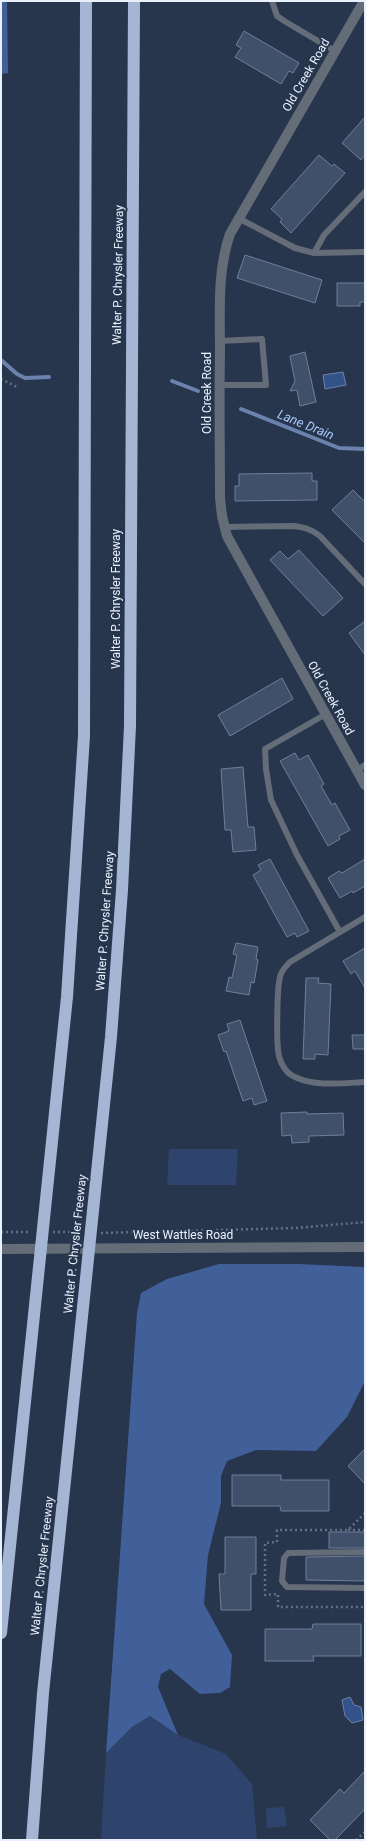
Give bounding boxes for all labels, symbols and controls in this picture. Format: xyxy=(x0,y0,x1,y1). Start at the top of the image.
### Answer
street label: Old Creek Road xyxy=(279,36,333,114)
street label: Walter P. Chrysler Freeway xyxy=(110,205,126,345)
street label: Old Creek Road xyxy=(200,352,214,434)
water label: Lane Drain xyxy=(275,406,336,443)
street label: Walter P. Chrysler Freeway xyxy=(109,529,123,669)
street label: Old Creek Road xyxy=(305,659,357,737)
street label: Walter P. Chrysler Freeway xyxy=(93,850,117,991)
street label: Walter P. Chrysler Freeway xyxy=(61,1173,89,1314)
street label: West Wattles Road xyxy=(133,1228,233,1242)
street label: Walter P. Chrysler Freeway xyxy=(28,1495,56,1636)

